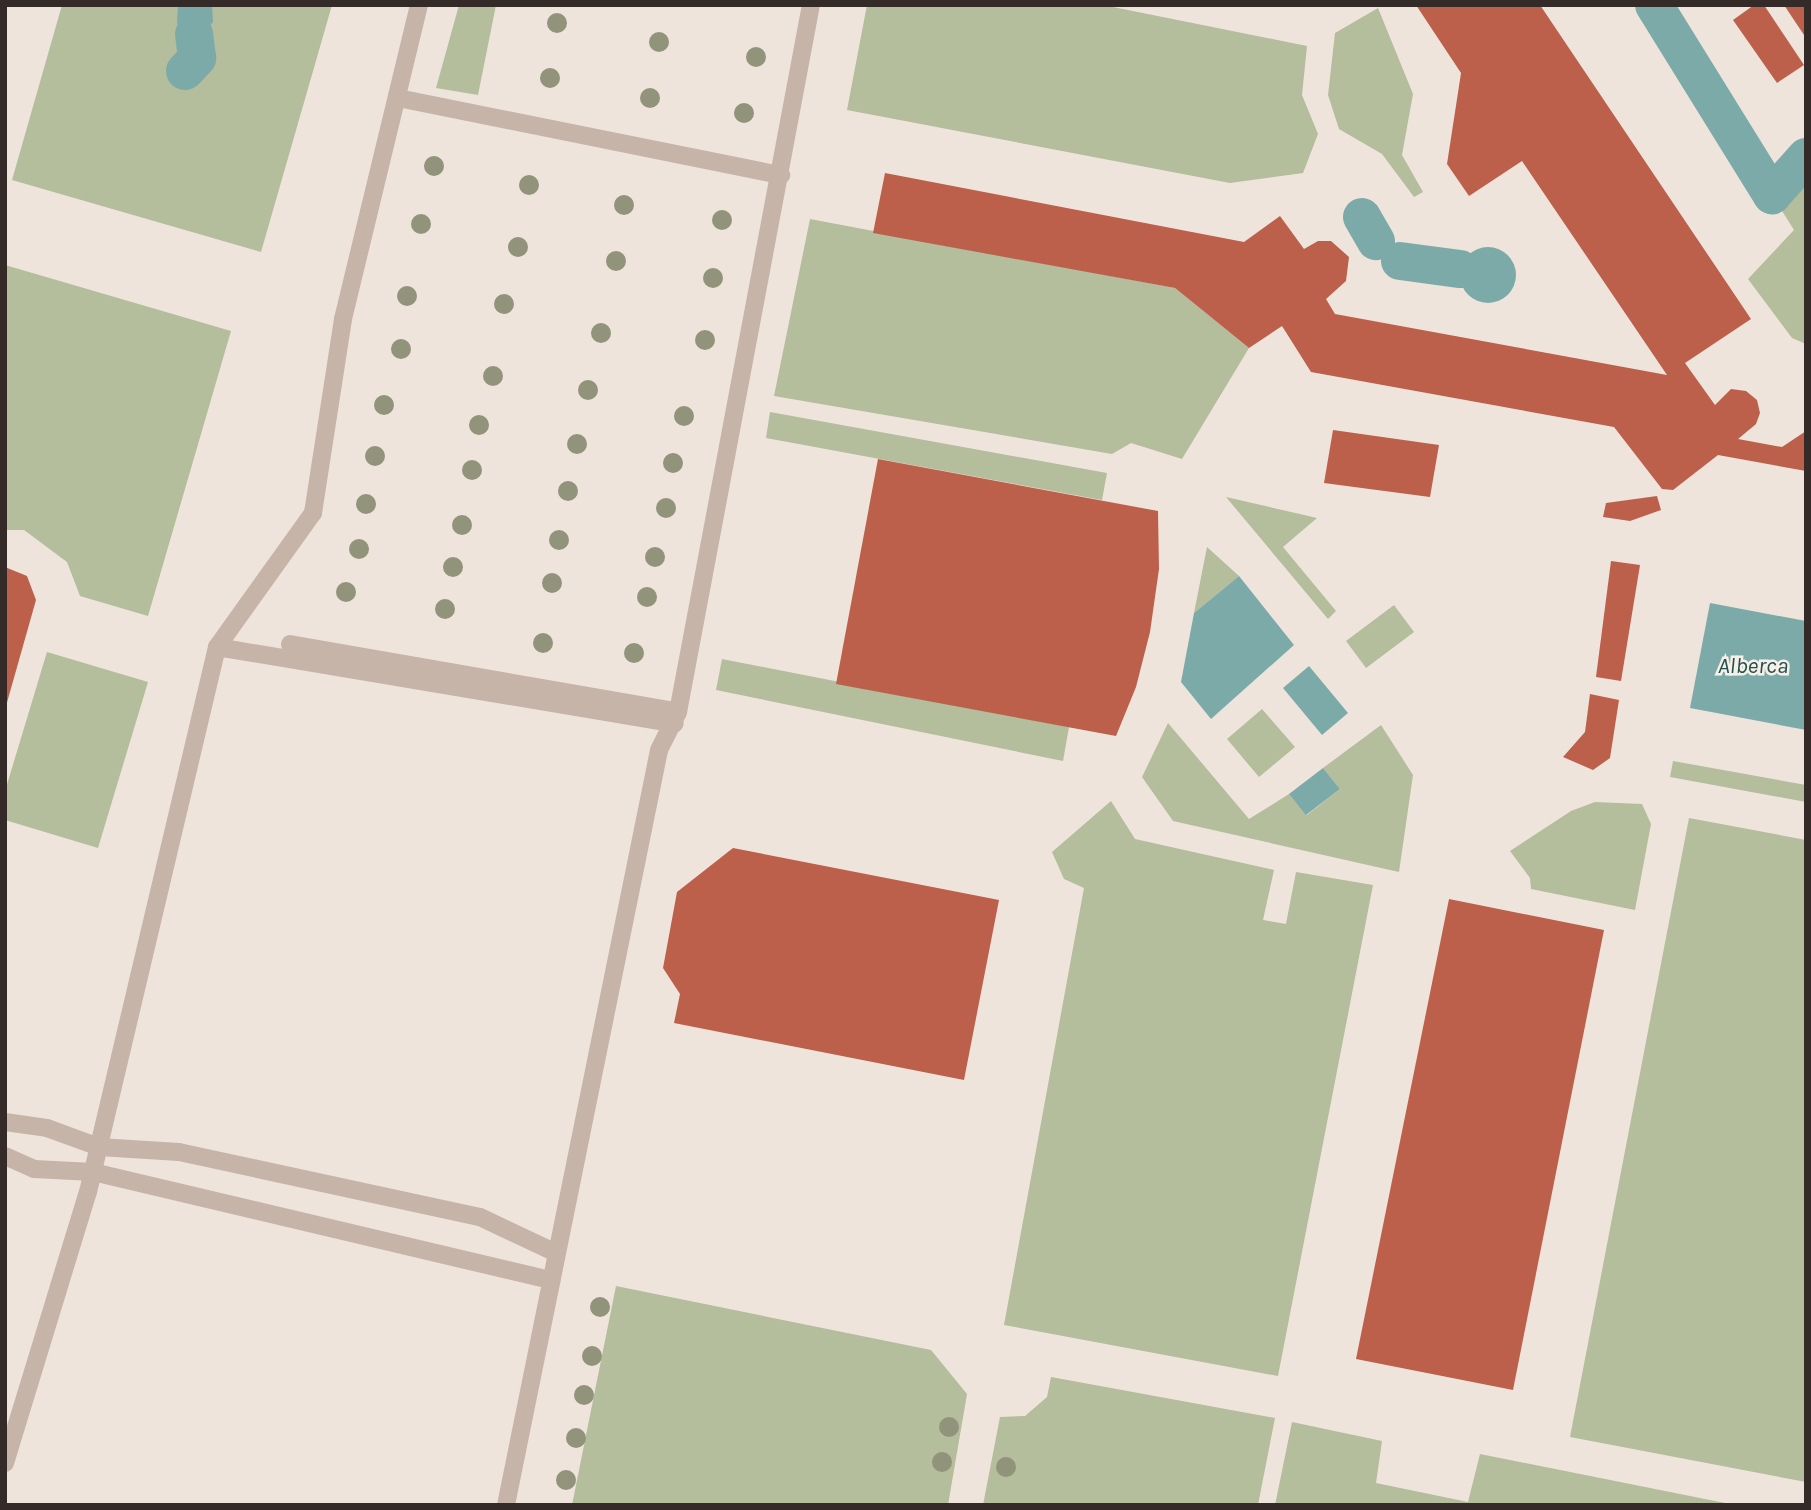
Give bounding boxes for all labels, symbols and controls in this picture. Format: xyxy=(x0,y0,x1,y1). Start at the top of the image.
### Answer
water label: Alberca xyxy=(1718,652,1788,680)

